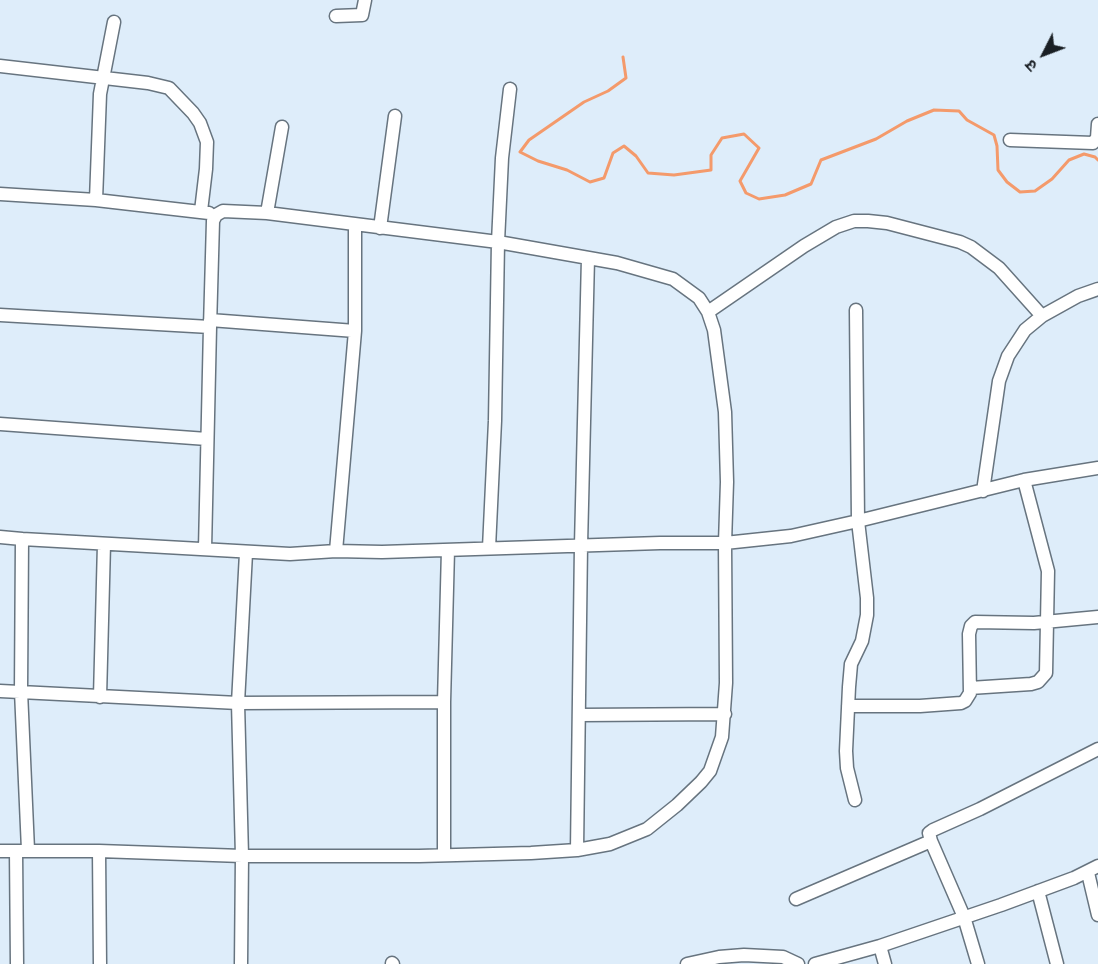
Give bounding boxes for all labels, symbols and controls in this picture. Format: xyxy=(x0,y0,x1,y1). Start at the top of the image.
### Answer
north arrow xyxy=(1014,24,1074,84)
text: उ xyxy=(1020,56,1041,76)

